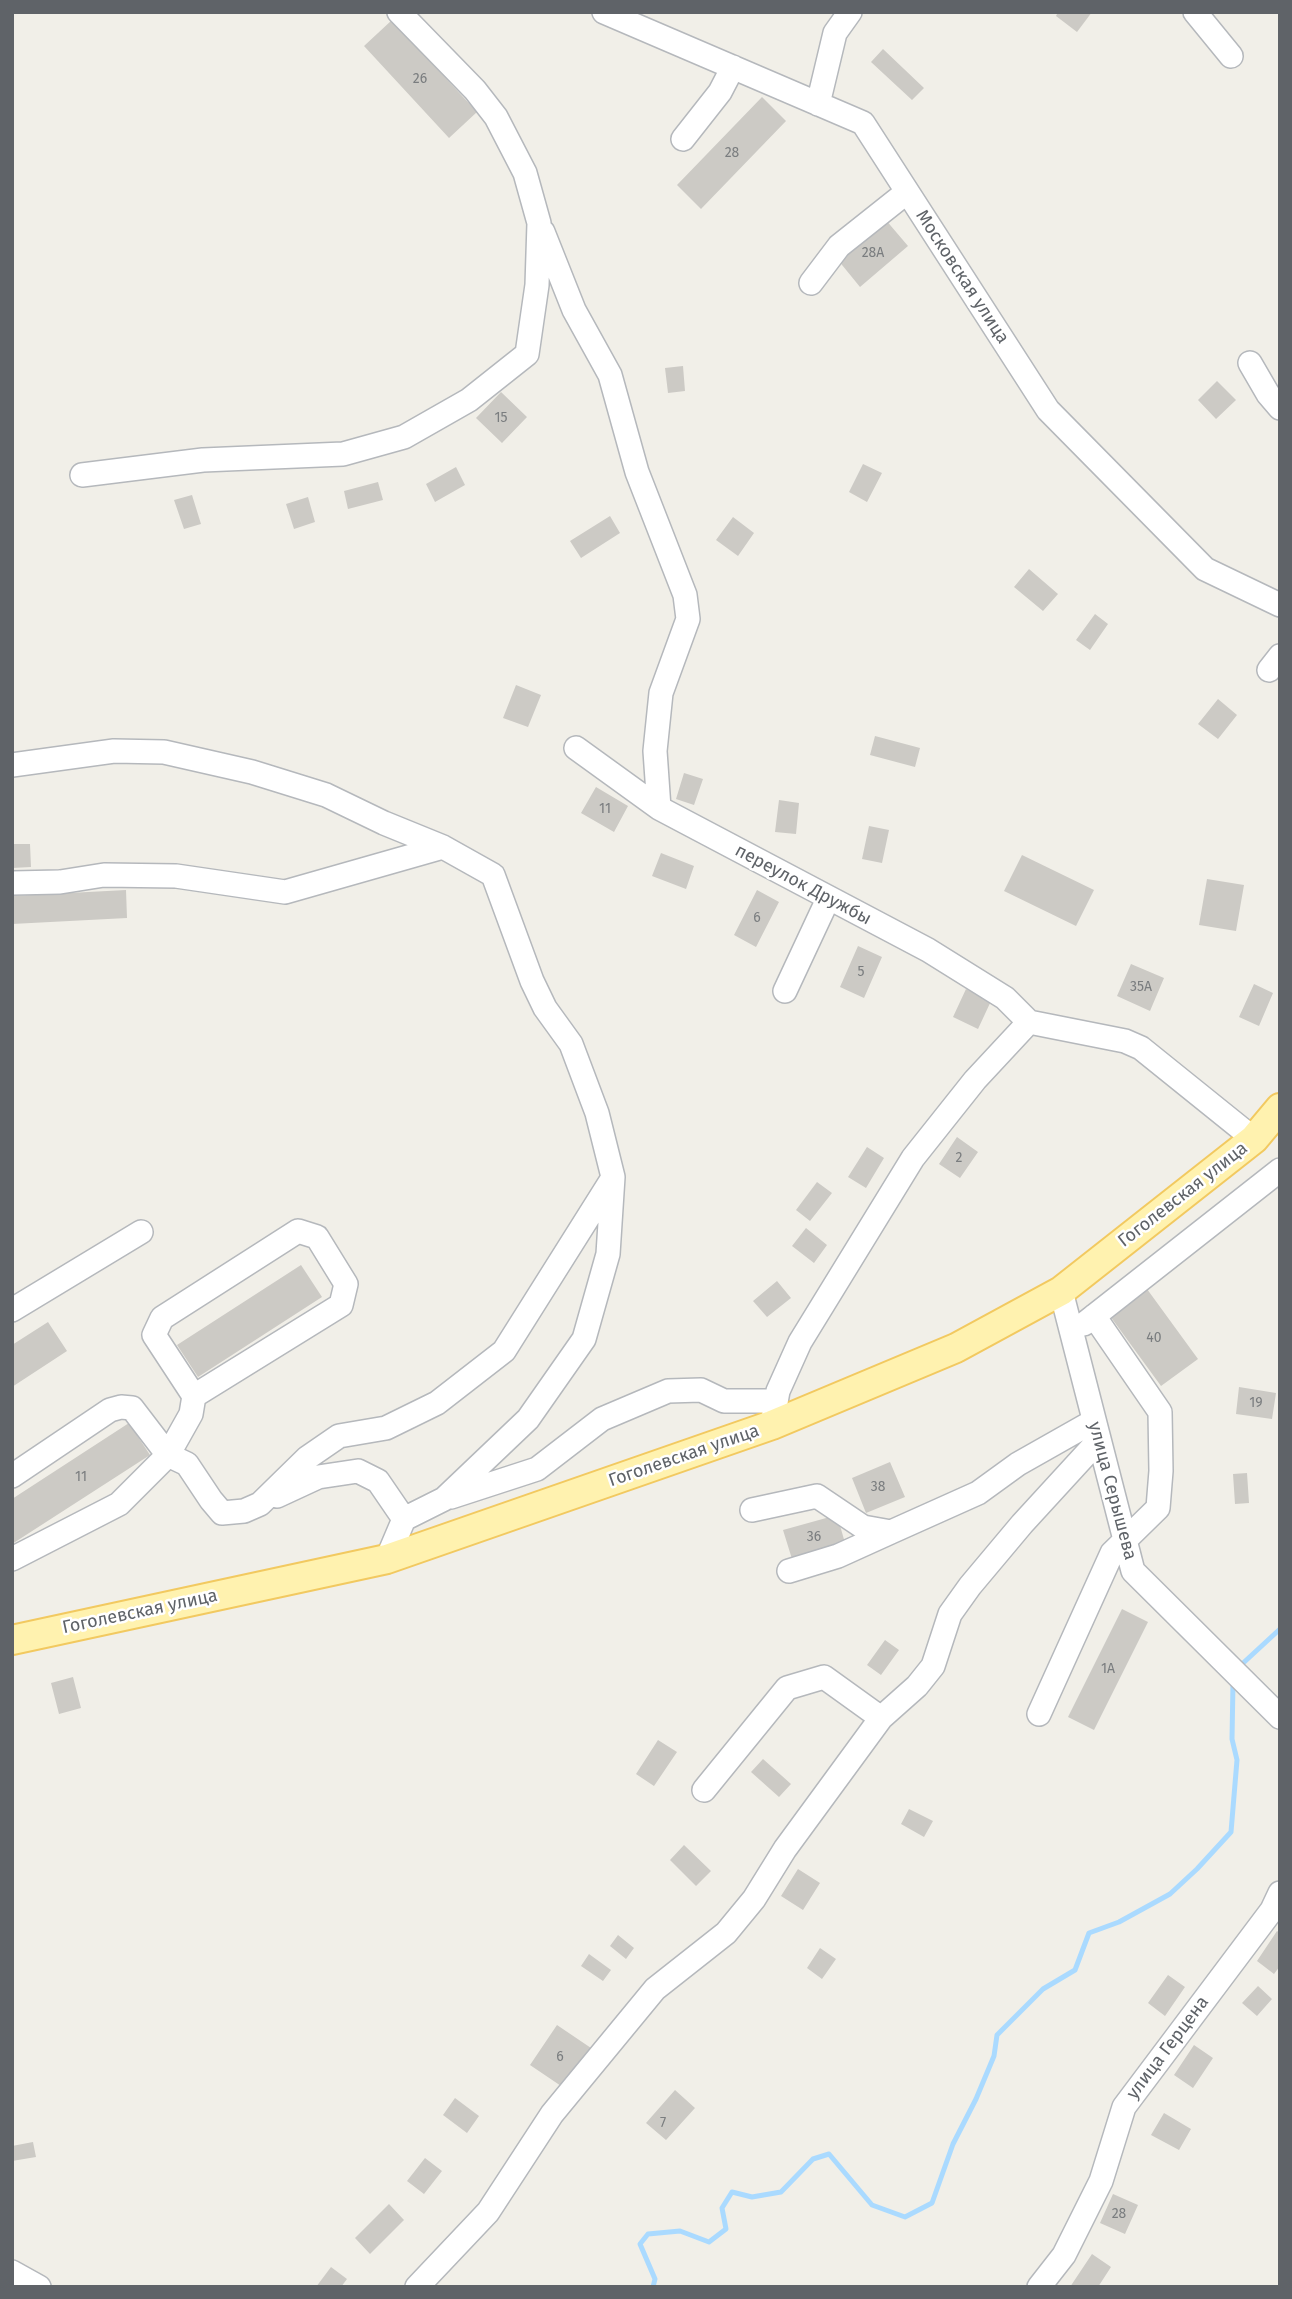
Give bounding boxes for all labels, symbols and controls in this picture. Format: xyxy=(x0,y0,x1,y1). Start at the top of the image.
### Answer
house number: 26 xyxy=(413,71,427,87)
house number: 28 xyxy=(725,145,739,161)
street label: Московская улица xyxy=(911,206,1013,348)
house number: 28А xyxy=(862,245,884,261)
house number: 15 xyxy=(494,410,508,426)
house number: 11 xyxy=(599,801,611,817)
street label: переулок Дружбы xyxy=(731,840,875,930)
house number: 6 xyxy=(753,910,761,926)
house number: 5 xyxy=(857,964,865,980)
house number: 35А xyxy=(1130,979,1152,995)
street label: Гоголевская улица xyxy=(1114,1138,1252,1252)
house number: 2 xyxy=(956,1150,962,1166)
house number: 40 xyxy=(1146,1330,1162,1346)
house number: 19 xyxy=(1249,1395,1263,1411)
street label: Гоголевская улица xyxy=(606,1420,762,1492)
street label: улица Серышева xyxy=(1083,1420,1141,1562)
house number: 11 xyxy=(75,1469,87,1485)
house number: 38 xyxy=(871,1479,885,1495)
house number: 36 xyxy=(807,1529,821,1545)
street label: Гоголевская улица xyxy=(60,1585,220,1639)
house number: 1А xyxy=(1101,1661,1115,1677)
street label: улица Герцена xyxy=(1122,1992,1214,2104)
house number: 6 xyxy=(556,2049,564,2065)
house number: 7 xyxy=(660,2115,666,2131)
house number: 28 xyxy=(1112,2206,1126,2222)

